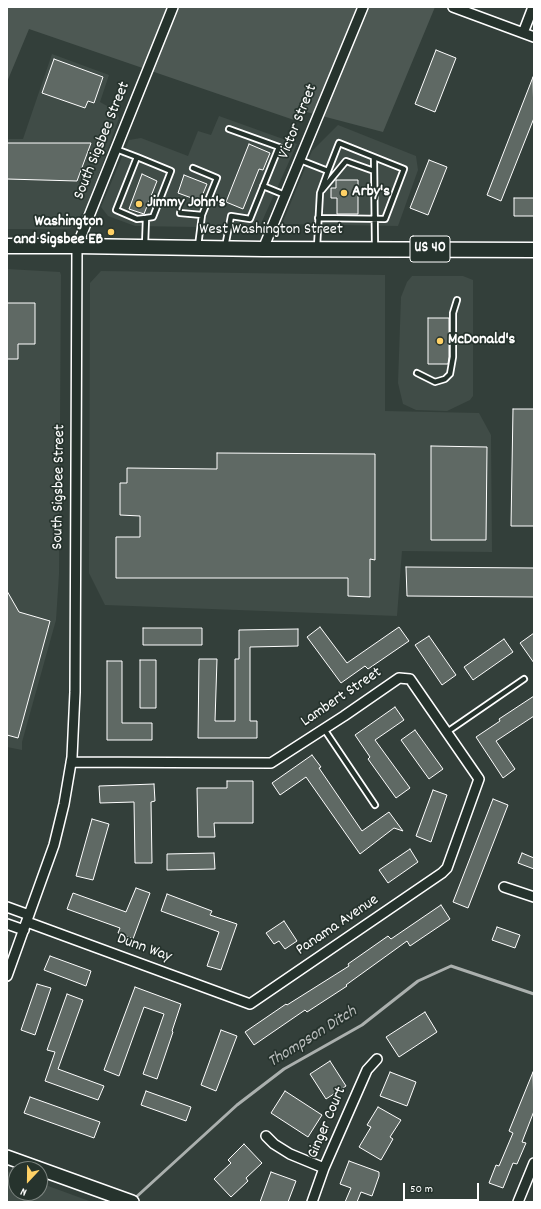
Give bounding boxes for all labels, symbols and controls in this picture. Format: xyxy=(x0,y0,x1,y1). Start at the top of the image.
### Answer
street label: South Sigsbee Street xyxy=(71,79,135,203)
street label: Victor Street xyxy=(275,82,323,162)
place label: Arby's xyxy=(352,183,390,203)
marker: Arby's xyxy=(339,188,349,198)
place label: Jimmy John's xyxy=(147,194,225,214)
marker: Jimmy John's xyxy=(134,199,144,209)
place label: Washington and Sigsbee EB xyxy=(14,213,103,251)
street label: West Washington Street xyxy=(199,221,343,241)
marker: Washington and Sigsbee EB xyxy=(106,227,116,237)
road number: US 40 xyxy=(410,236,450,262)
place label: McDonald's xyxy=(448,331,515,351)
marker: McDonald's xyxy=(435,336,445,346)
street label: South Sigsbee Street xyxy=(49,424,71,550)
street label: Lambert Street xyxy=(298,664,386,732)
street label: Panama Avenue xyxy=(293,891,383,961)
street label: Dunn Way xyxy=(114,930,174,968)
water label: Thompson Ditch xyxy=(265,1003,361,1073)
street label: Ginger Court xyxy=(304,1084,352,1162)
north arrow xyxy=(8,1161,48,1201)
scale bar xyxy=(405,1175,481,1201)
text: 50 m xyxy=(410,1181,433,1198)
text: N xyxy=(18,1183,29,1200)

